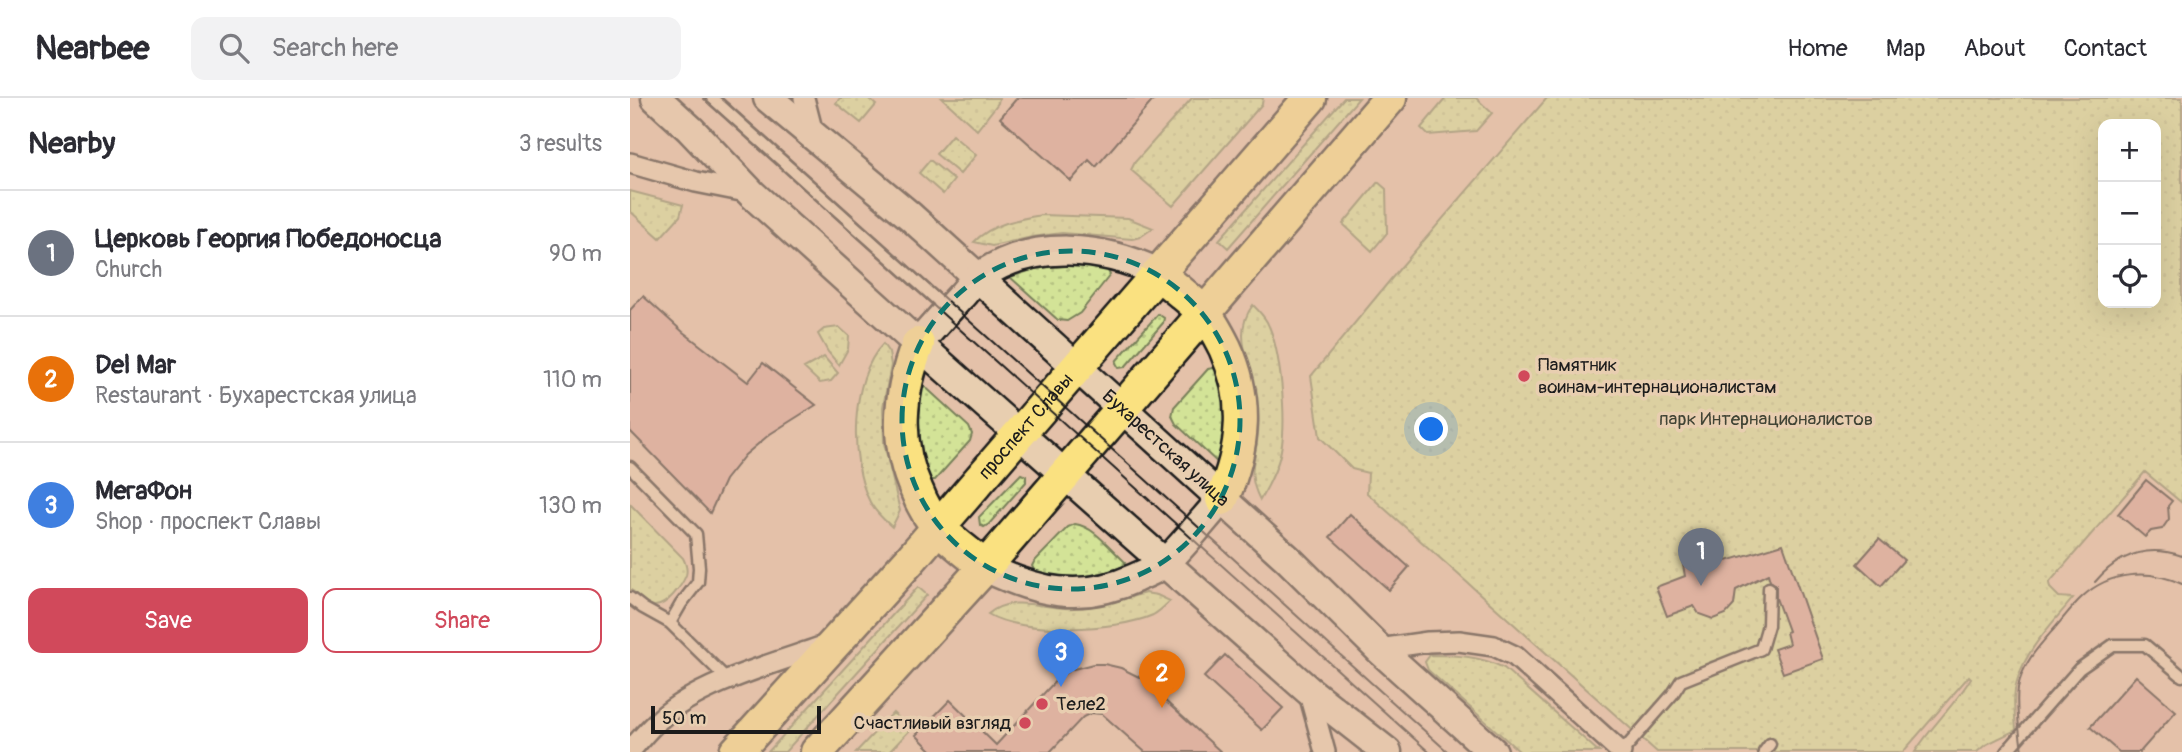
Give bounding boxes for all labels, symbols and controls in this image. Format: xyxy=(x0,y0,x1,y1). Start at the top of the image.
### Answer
search box xyxy=(191,17,681,80)
text: Nearbee xyxy=(35,28,149,69)
icon: search xyxy=(215,29,253,67)
text: Search here xyxy=(271,32,398,64)
text: Home xyxy=(1787,34,1848,63)
text: Map xyxy=(1886,34,1926,63)
text: About xyxy=(1964,34,2026,63)
text: Contact xyxy=(2064,34,2147,63)
map controls xyxy=(2098,119,2161,308)
button: + xyxy=(2098,119,2161,182)
text: Nearby xyxy=(28,125,115,162)
text: 3 results xyxy=(519,129,602,158)
button: − xyxy=(2098,182,2161,245)
text: Церковь Георгия Победоносца xyxy=(95,223,442,255)
text: 1 xyxy=(47,239,56,268)
text: 90 m xyxy=(549,239,602,268)
button: locate xyxy=(2098,245,2161,308)
text: Church xyxy=(95,255,162,284)
text: Del Mar xyxy=(95,349,176,381)
place label: Памятник воинам-интернационалистам xyxy=(1538,353,1777,399)
text: 2 xyxy=(45,365,57,394)
text: 110 m xyxy=(543,365,602,394)
street label: проспект Славы xyxy=(973,368,1078,484)
marker: Памятник воинам-интернационалистам xyxy=(1516,368,1532,384)
text: Restaurant · Бухарестская улица xyxy=(95,381,417,410)
street label: Бухарестская улица xyxy=(1097,384,1235,512)
park label: парк Интернационалистов xyxy=(1659,407,1873,431)
your location xyxy=(1414,412,1448,446)
text: МегаФон xyxy=(95,475,192,507)
text: 3 xyxy=(45,491,57,520)
text: 130 m xyxy=(539,491,602,520)
text: Shop · проспект Славы xyxy=(95,507,321,536)
pin: 1 xyxy=(1678,528,1724,586)
button: Save xyxy=(28,588,308,653)
button: Share xyxy=(322,588,602,653)
pin: 3 xyxy=(1038,629,1084,687)
pin: 2 xyxy=(1139,650,1185,708)
place label: Теле2 xyxy=(1056,692,1106,716)
marker: Теле2 xyxy=(1034,696,1050,712)
scale bar xyxy=(651,703,821,735)
text: 50 m xyxy=(662,706,706,730)
place label: Счастливый взгляд xyxy=(853,711,1012,735)
marker: Счастливый взгляд xyxy=(1017,715,1033,731)

